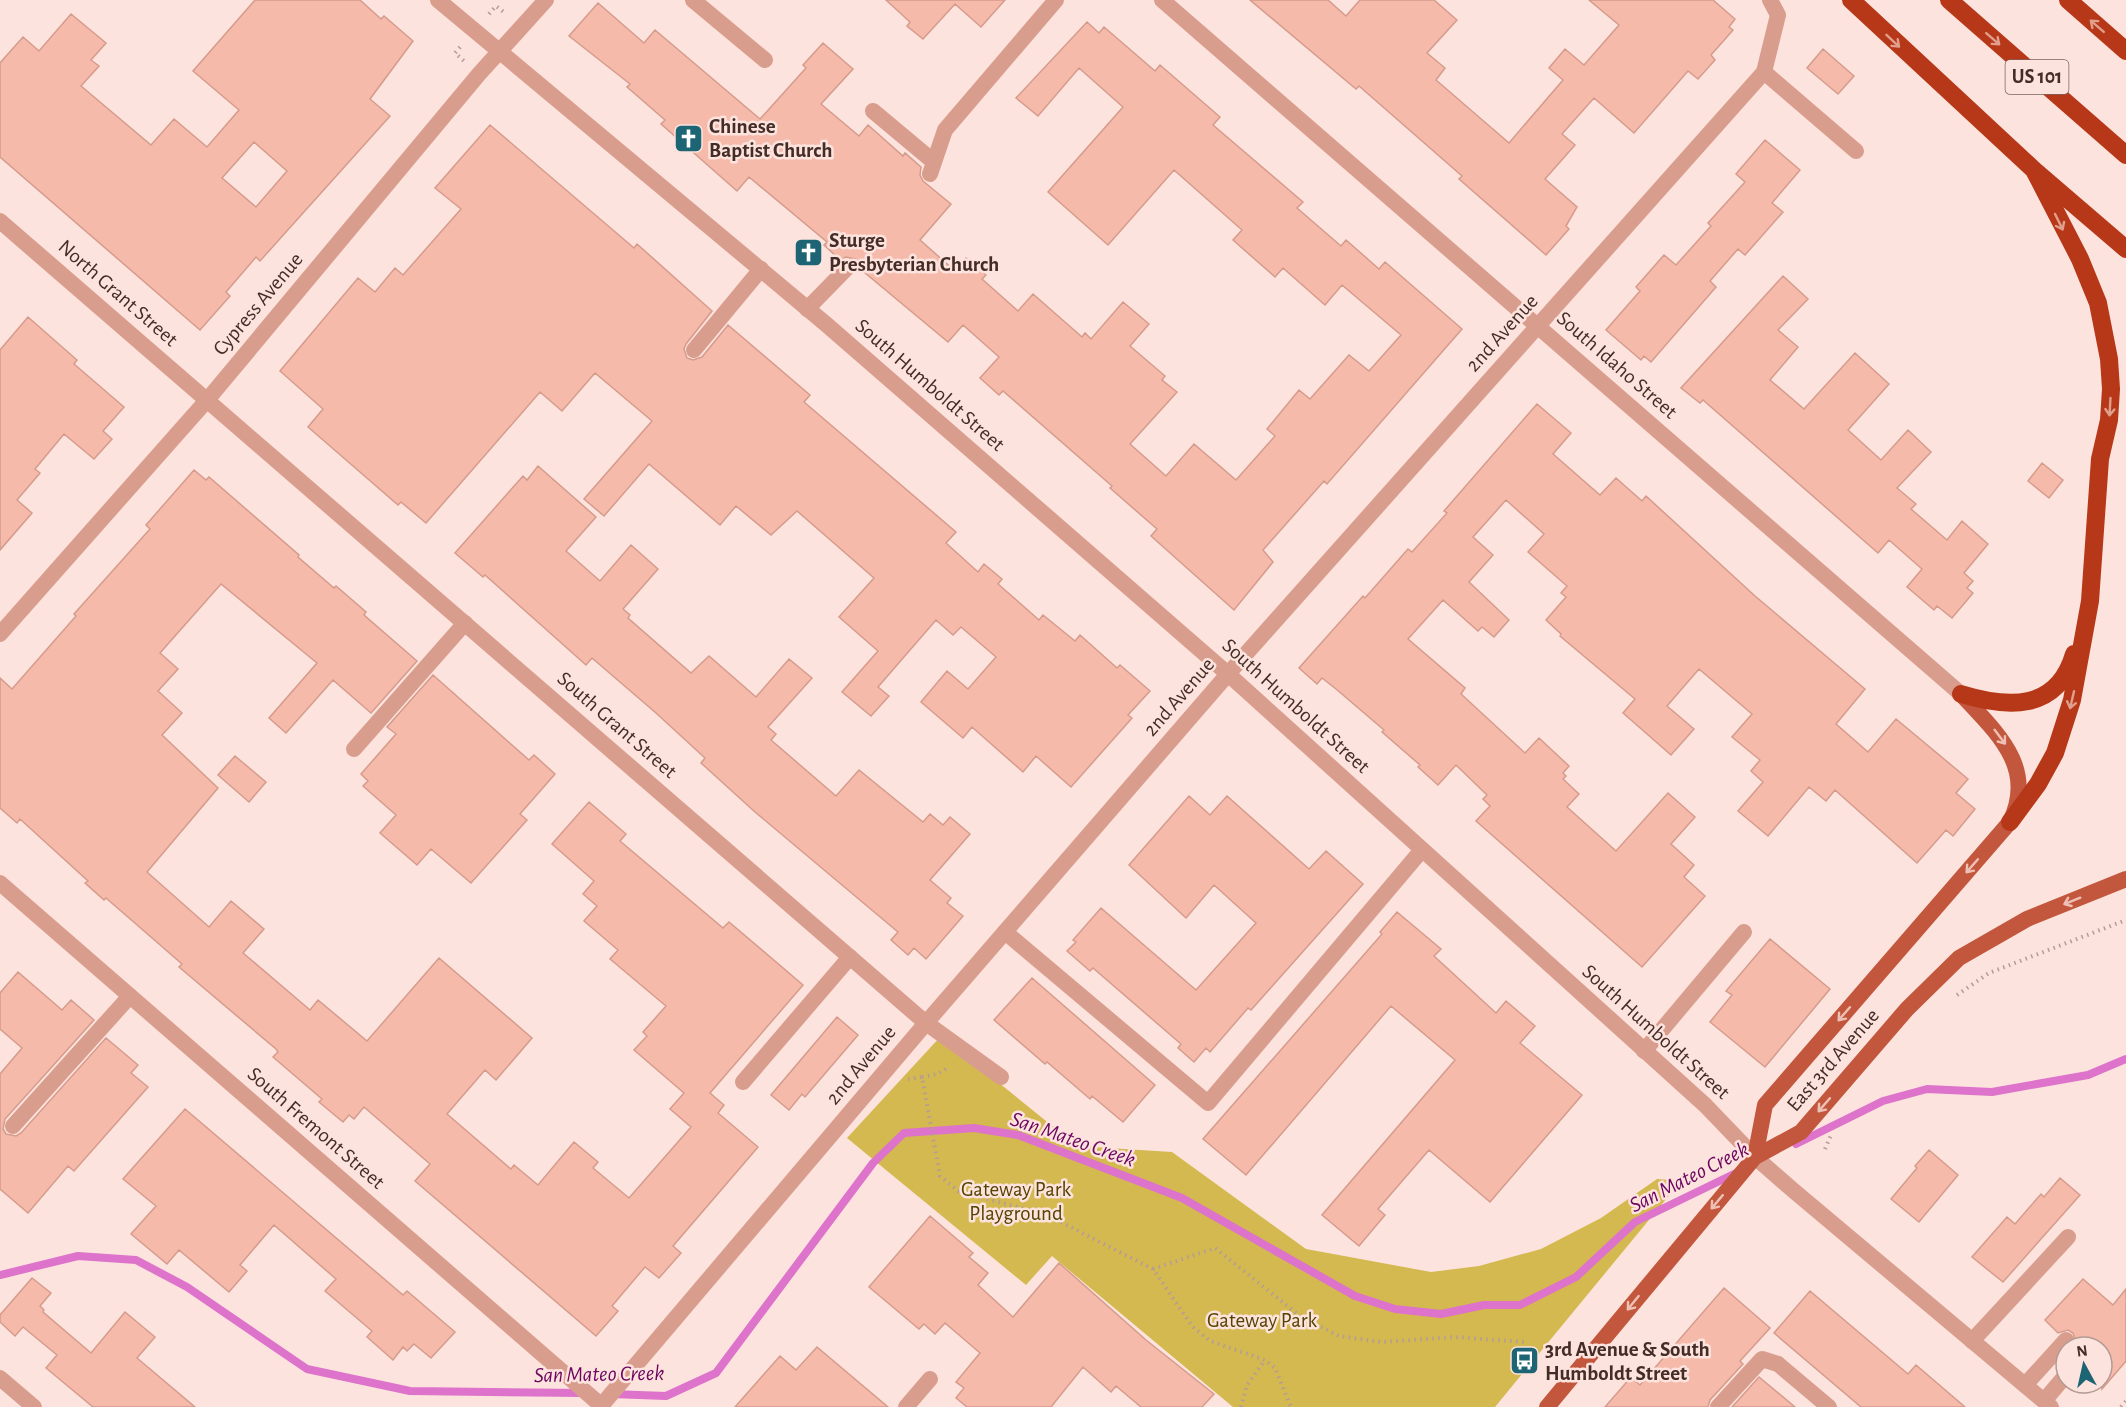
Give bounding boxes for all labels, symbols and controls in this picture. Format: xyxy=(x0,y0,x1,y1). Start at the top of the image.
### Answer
one-way arrow xyxy=(2090,19,2105,33)
one-way arrow xyxy=(1985,32,2001,45)
one-way arrow xyxy=(1885,34,1900,48)
road number: US 101 xyxy=(2006,60,2068,94)
place label: Chinese Baptist Church xyxy=(709,116,833,161)
church icon: Chinese Baptist Church xyxy=(672,122,704,154)
one-way arrow xyxy=(2054,213,2066,231)
place label: Sturge Presbyterian Church xyxy=(829,230,999,275)
street label: North Grant Street xyxy=(54,236,182,351)
church icon: Sturge Presbyterian Church xyxy=(792,236,824,268)
street label: Cypress Avenue xyxy=(209,249,307,359)
street label: 2nd Avenue xyxy=(1462,290,1542,376)
street label: South Idaho Street xyxy=(1553,307,1681,423)
street label: South Humboldt Street xyxy=(851,315,1009,455)
one-way arrow xyxy=(2104,397,2115,417)
street label: South Humboldt Street xyxy=(1218,635,1374,778)
street label: 2nd Avenue xyxy=(1140,654,1218,740)
street label: South Grant Street xyxy=(553,668,681,782)
one-way arrow xyxy=(2065,690,2077,709)
one-way arrow xyxy=(1993,729,2006,745)
one-way arrow xyxy=(1965,859,1979,874)
one-way arrow xyxy=(2063,896,2082,907)
street label: South Humboldt Street xyxy=(1578,961,1734,1104)
street label: East 3rd Avenue xyxy=(1783,1005,1883,1115)
one-way arrow xyxy=(1837,1006,1851,1021)
street label: 2nd Avenue xyxy=(822,1021,900,1109)
street label: South Fremont Street xyxy=(244,1063,389,1193)
one-way arrow xyxy=(1817,1097,1831,1112)
water label: San Mateo Creek xyxy=(1008,1107,1138,1171)
water label: San Mateo Creek xyxy=(1626,1138,1752,1216)
park label: Gateway Park Playground xyxy=(961,1179,1071,1224)
one-way arrow xyxy=(1710,1194,1724,1209)
one-way arrow xyxy=(1626,1295,1639,1311)
park label: Gateway Park xyxy=(1207,1310,1317,1331)
north arrow xyxy=(2054,1335,2114,1395)
place label: 3rd Avenue & South Humboldt Street xyxy=(1545,1339,1710,1384)
text: N xyxy=(2075,1342,2089,1360)
bus stop icon: 3rd Avenue & South Humboldt Street xyxy=(1508,1345,1540,1377)
water label: San Mateo Creek xyxy=(534,1362,664,1386)

